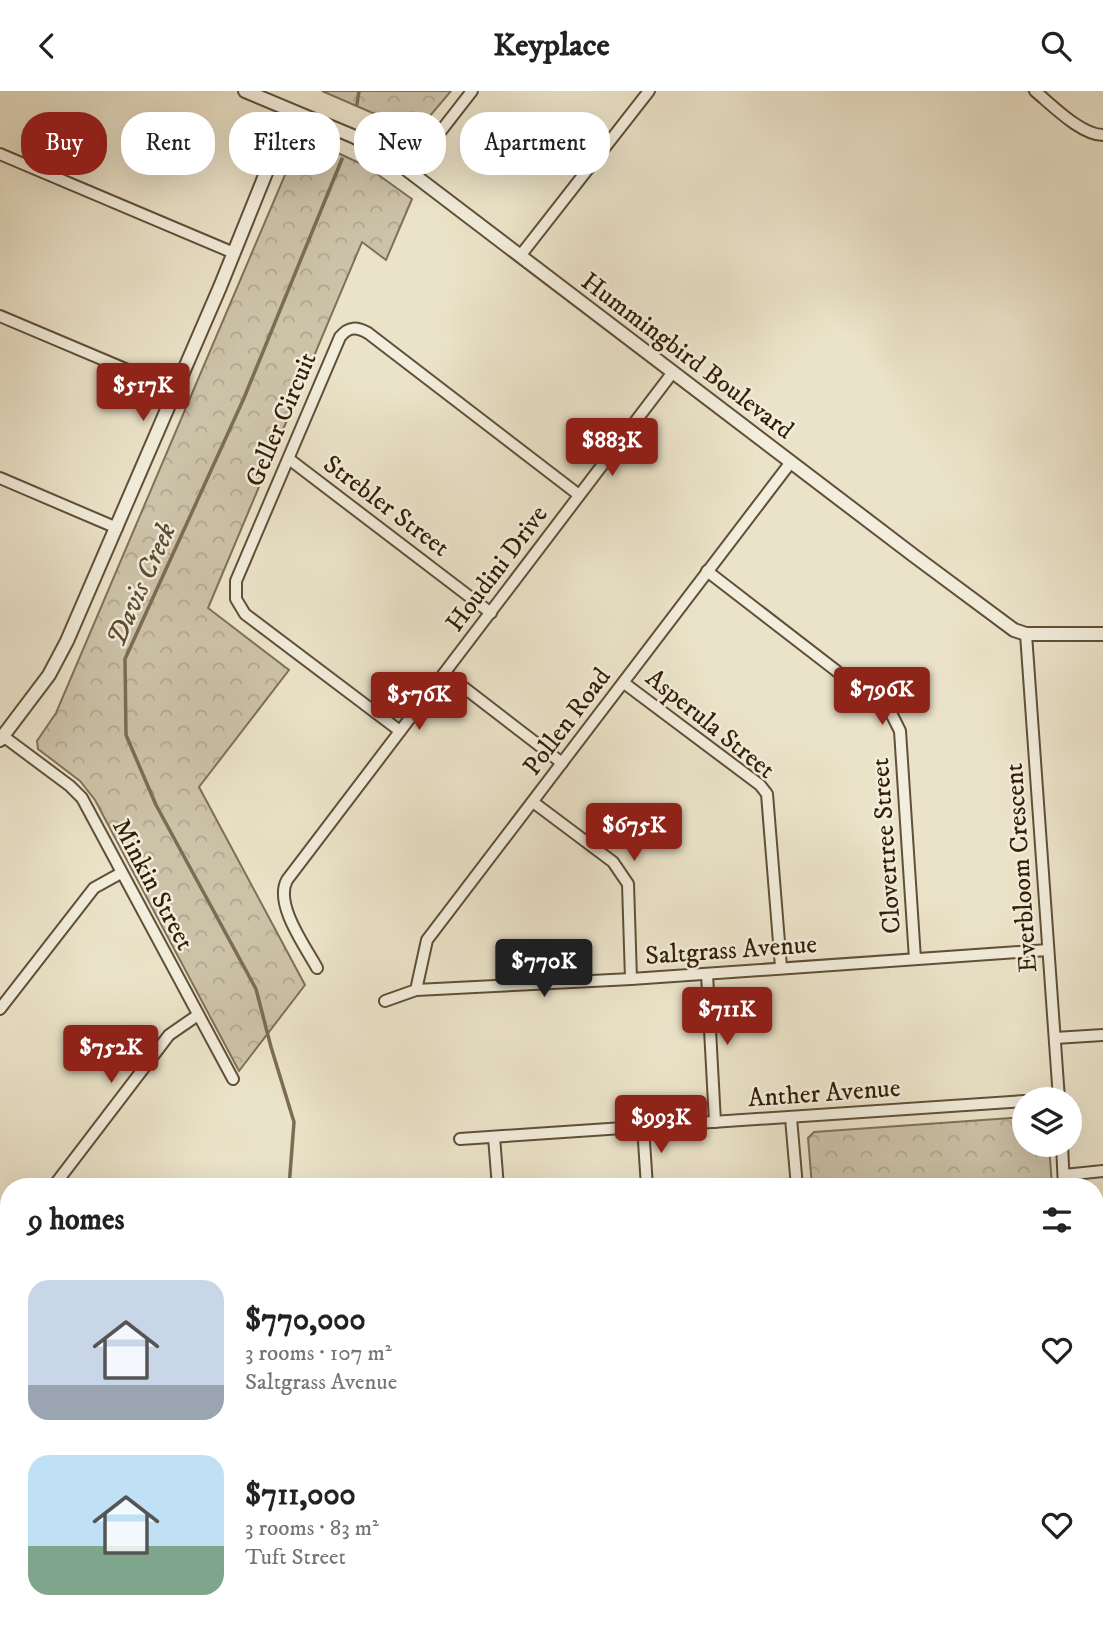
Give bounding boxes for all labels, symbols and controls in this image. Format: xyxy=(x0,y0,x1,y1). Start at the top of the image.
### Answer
text: Keyplace xyxy=(493,26,610,66)
icon: back xyxy=(28,27,66,65)
icon: search xyxy=(1037,27,1075,65)
chip: Buy xyxy=(21,112,107,175)
chip: Rent xyxy=(121,112,215,175)
chip: Filters xyxy=(229,112,340,175)
chip: New xyxy=(354,112,446,175)
chip: Apartment xyxy=(460,112,610,175)
street label: Hummingbird Boulevard xyxy=(574,265,800,447)
street label: Geller Circuit xyxy=(238,347,324,492)
pin: $517K xyxy=(94,363,192,423)
text: $517K xyxy=(113,371,173,400)
pin: $883K xyxy=(563,419,661,478)
text: $883K xyxy=(582,426,642,455)
street label: Strebler Street xyxy=(316,448,456,564)
street label: Houdini Drive xyxy=(439,499,556,639)
water label: Davis Creek xyxy=(99,517,184,652)
street label: Pollen Road xyxy=(516,661,618,782)
street label: Asperula Street xyxy=(639,662,782,786)
pin: $796K xyxy=(833,667,931,727)
pin: $576K xyxy=(370,673,468,732)
text: $796K xyxy=(850,675,914,704)
text: $576K xyxy=(387,680,451,709)
street label: Clovertree Street xyxy=(864,757,909,935)
street label: Everbloom Crescent xyxy=(998,762,1045,974)
pin: $675K xyxy=(585,803,683,863)
text: $675K xyxy=(602,811,666,840)
street label: Minkin Street xyxy=(104,813,201,956)
street label: Saltgrass Avenue xyxy=(644,928,818,973)
pin: $770K xyxy=(495,939,593,999)
text: $770K xyxy=(511,947,577,976)
pin: $711K xyxy=(678,988,776,1047)
text: $711K xyxy=(698,995,756,1024)
pin: $752K xyxy=(62,1025,160,1085)
text: $752K xyxy=(79,1033,143,1062)
street label: Anther Avenue xyxy=(747,1072,901,1115)
map controls xyxy=(1012,1087,1082,1157)
button: layers xyxy=(1012,1087,1082,1157)
pin: $993K xyxy=(612,1095,710,1155)
text: $993K xyxy=(631,1103,691,1132)
icon: filters xyxy=(1038,1201,1076,1239)
text: 9 homes xyxy=(28,1202,125,1239)
text: $770,000 xyxy=(245,1302,366,1339)
icon: home xyxy=(84,1308,168,1392)
icon: heart xyxy=(1038,1331,1076,1369)
text: 3 rooms · 107 m² xyxy=(245,1339,392,1368)
text: Saltgrass Avenue xyxy=(245,1368,397,1397)
text: $711,000 xyxy=(245,1477,356,1514)
icon: home xyxy=(84,1483,168,1567)
icon: heart xyxy=(1038,1506,1076,1544)
text: 3 rooms · 83 m² xyxy=(245,1514,379,1543)
text: Tuft Street xyxy=(245,1543,346,1572)

